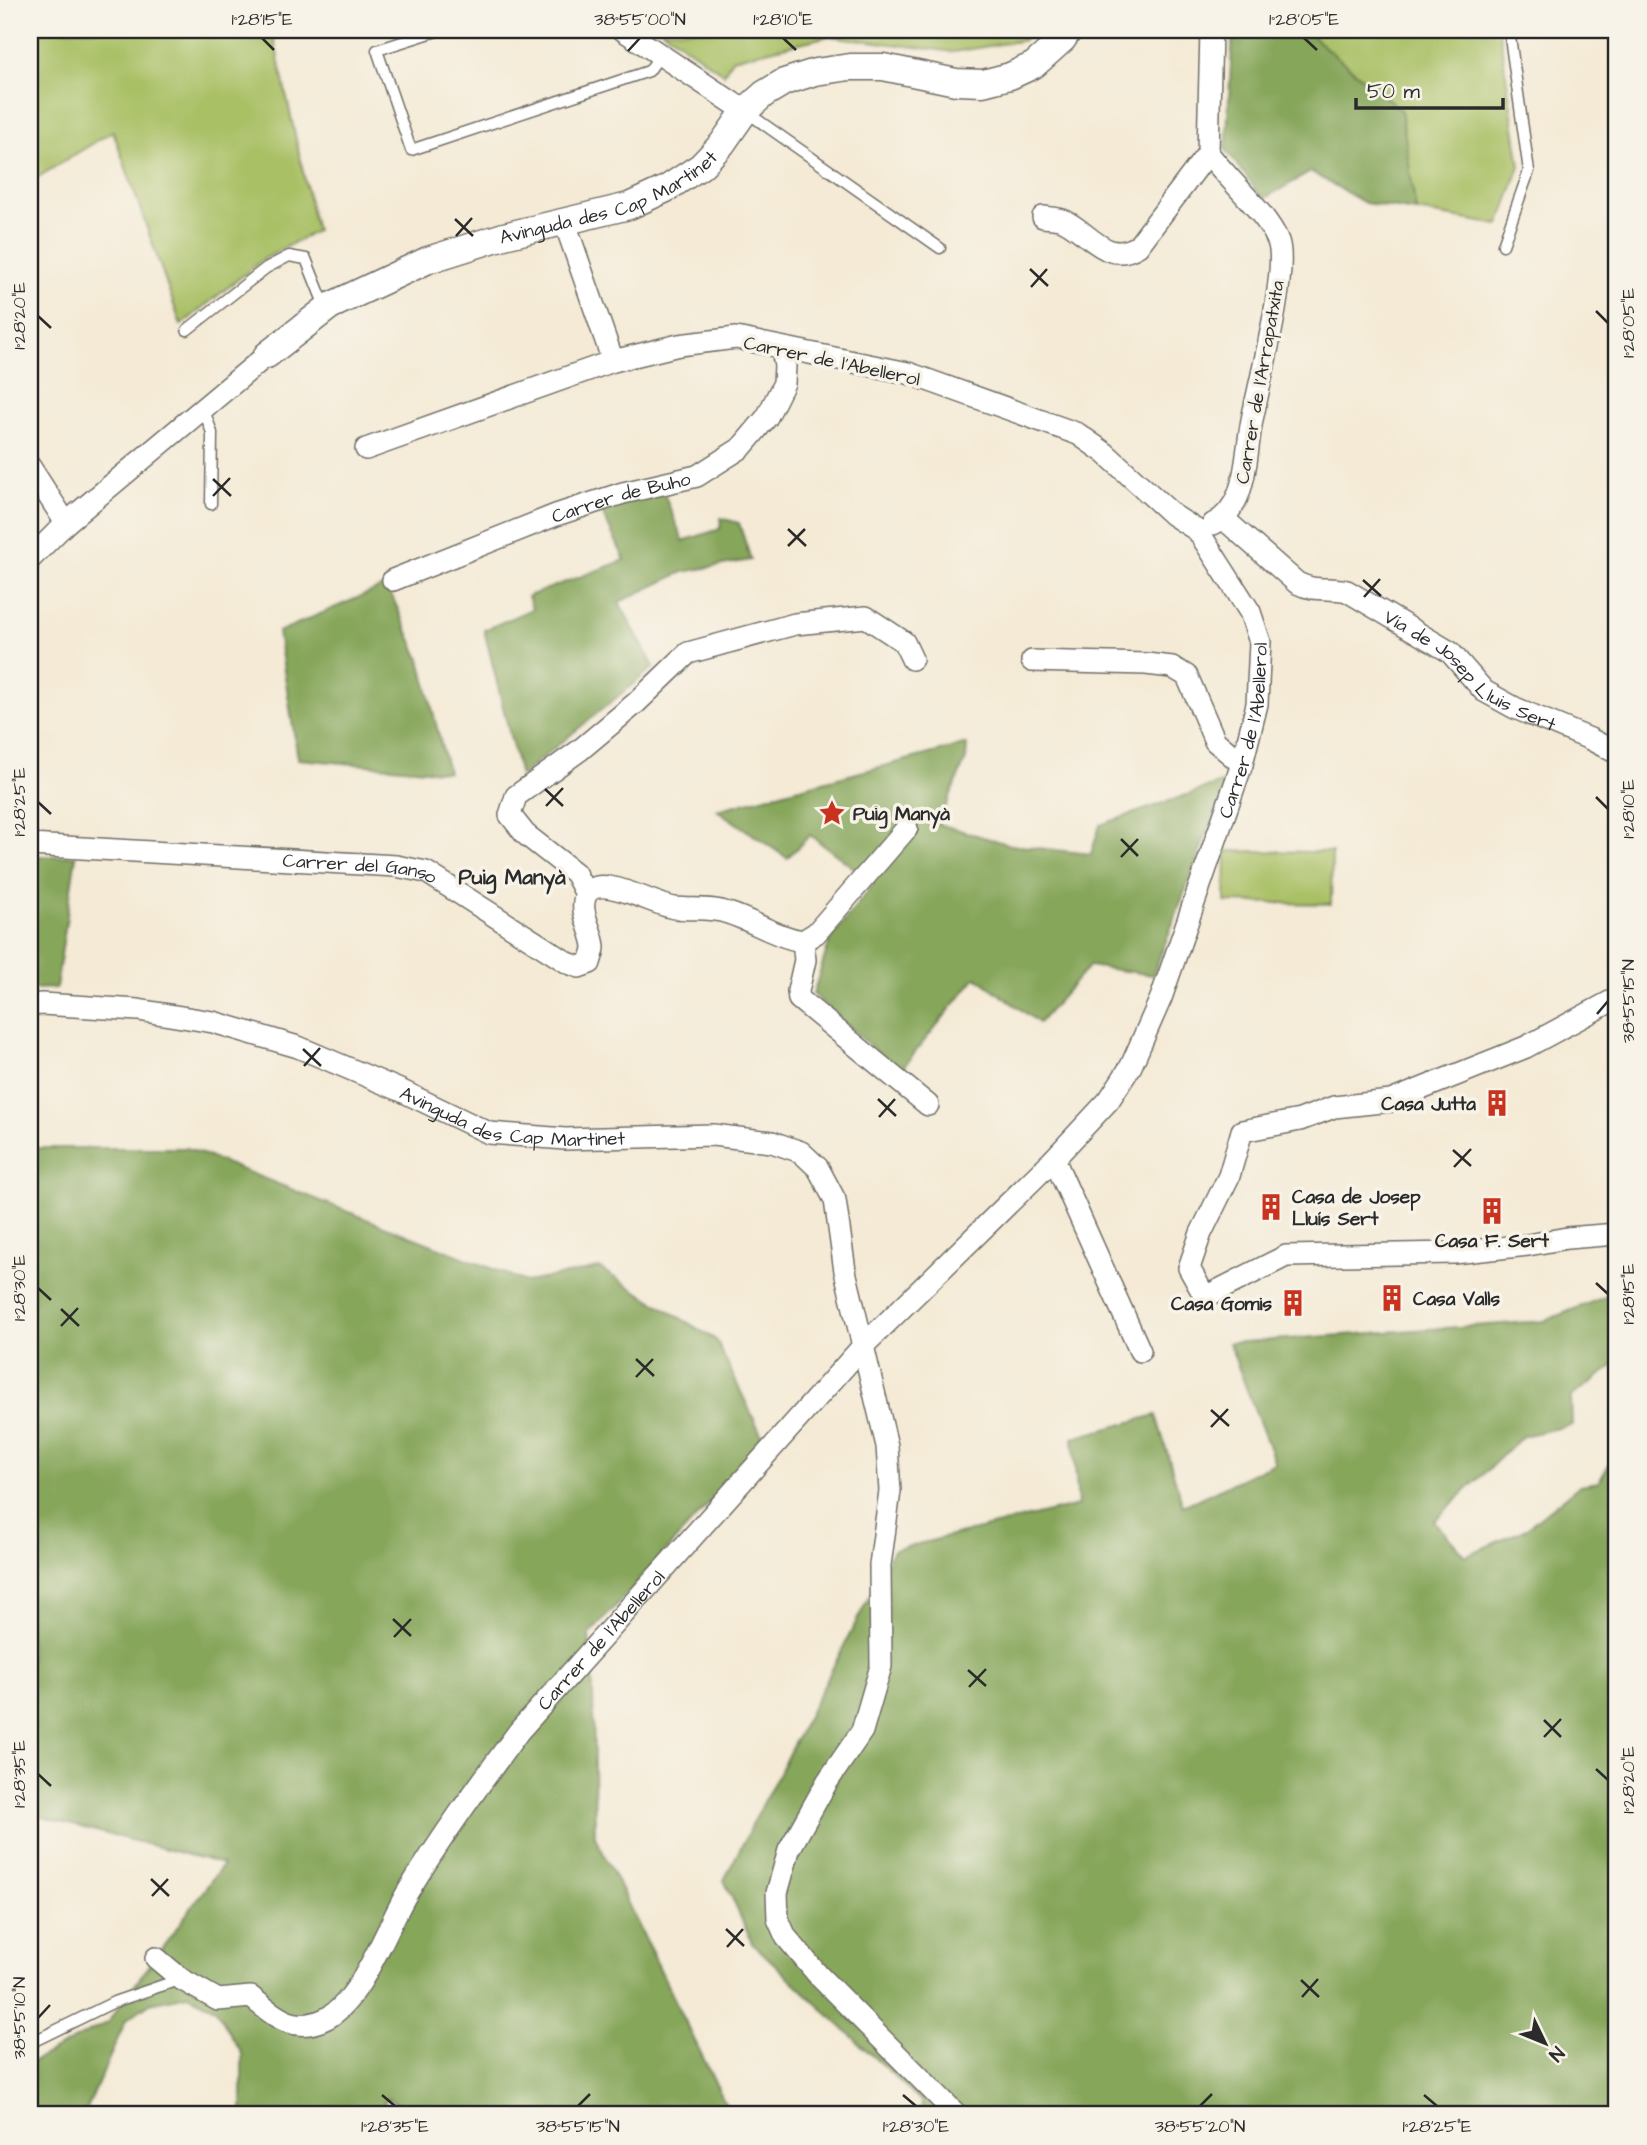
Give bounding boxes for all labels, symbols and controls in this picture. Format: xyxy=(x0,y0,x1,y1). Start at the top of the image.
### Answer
text: 1°28'15"E xyxy=(231,7,293,32)
text: 38°55'00"N xyxy=(594,7,686,32)
text: 1°28'10"E xyxy=(753,7,813,32)
text: 1°28'05"E xyxy=(1269,7,1339,32)
scale bar xyxy=(1356,66,1504,110)
text: 50 m xyxy=(1367,77,1421,106)
street label: Avinguda des Cap Martinet xyxy=(497,145,724,252)
street label: Carrer de l'Arrapatxita xyxy=(1229,278,1292,486)
text: 1°28'20"E xyxy=(7,282,32,350)
text: 1°28'05"E xyxy=(1616,288,1641,358)
street label: Carrer de l'Abellerol xyxy=(741,330,922,393)
street label: Carrer de Buho xyxy=(548,466,694,531)
street label: Vía de Josep Lluis Sert xyxy=(1378,604,1560,739)
street label: Carrer de l'Abellerol xyxy=(1212,642,1275,822)
text: 1°28'25"E xyxy=(7,767,32,837)
text: 1°28'10"E xyxy=(1616,779,1641,839)
place icon: Puig Manyà xyxy=(817,798,847,828)
place label: Puig Manyà xyxy=(853,801,950,829)
street label: Carrer del Ganso xyxy=(282,848,443,891)
district label: Puig Manyà xyxy=(458,863,566,895)
text: 38°55'15"N xyxy=(1616,959,1641,1043)
street label: Avinguda des Cap Martinet xyxy=(395,1080,626,1154)
building icon: Casa Jutta xyxy=(1482,1088,1512,1118)
place label: Casa Jutta xyxy=(1381,1091,1476,1118)
place label: Casa de Josep Lluís Sert xyxy=(1292,1184,1421,1233)
building icon: Casa de Josep Lluís Sert xyxy=(1256,1192,1286,1222)
building icon: Casa F. Sert xyxy=(1477,1196,1507,1226)
place label: Casa F. Sert xyxy=(1435,1228,1549,1255)
text: 1°28'30"E xyxy=(7,1254,32,1321)
text: 1°28'15"E xyxy=(1616,1263,1641,1325)
building icon: Casa Valls xyxy=(1377,1283,1407,1313)
place label: Casa Valls xyxy=(1413,1286,1500,1313)
building icon: Casa Gomis xyxy=(1278,1288,1308,1318)
place label: Casa Gomis xyxy=(1171,1291,1272,1318)
street label: Carrer de l'Abellerol xyxy=(532,1565,672,1717)
text: 1°28'35"E xyxy=(7,1740,32,1808)
text: 1°28'20"E xyxy=(1616,1746,1641,1814)
text: 38°55'10"N xyxy=(7,1977,32,2059)
north arrow xyxy=(1510,2008,1580,2078)
text: N xyxy=(1542,2040,1570,2067)
text: 1°28'35"E xyxy=(361,2114,429,2139)
text: 38°55'15"N xyxy=(536,2114,620,2139)
text: 1°28'30"E xyxy=(883,2114,950,2139)
text: 38°55'20"N xyxy=(1155,2114,1245,2139)
text: 1°28'25"E xyxy=(1402,2114,1472,2139)

